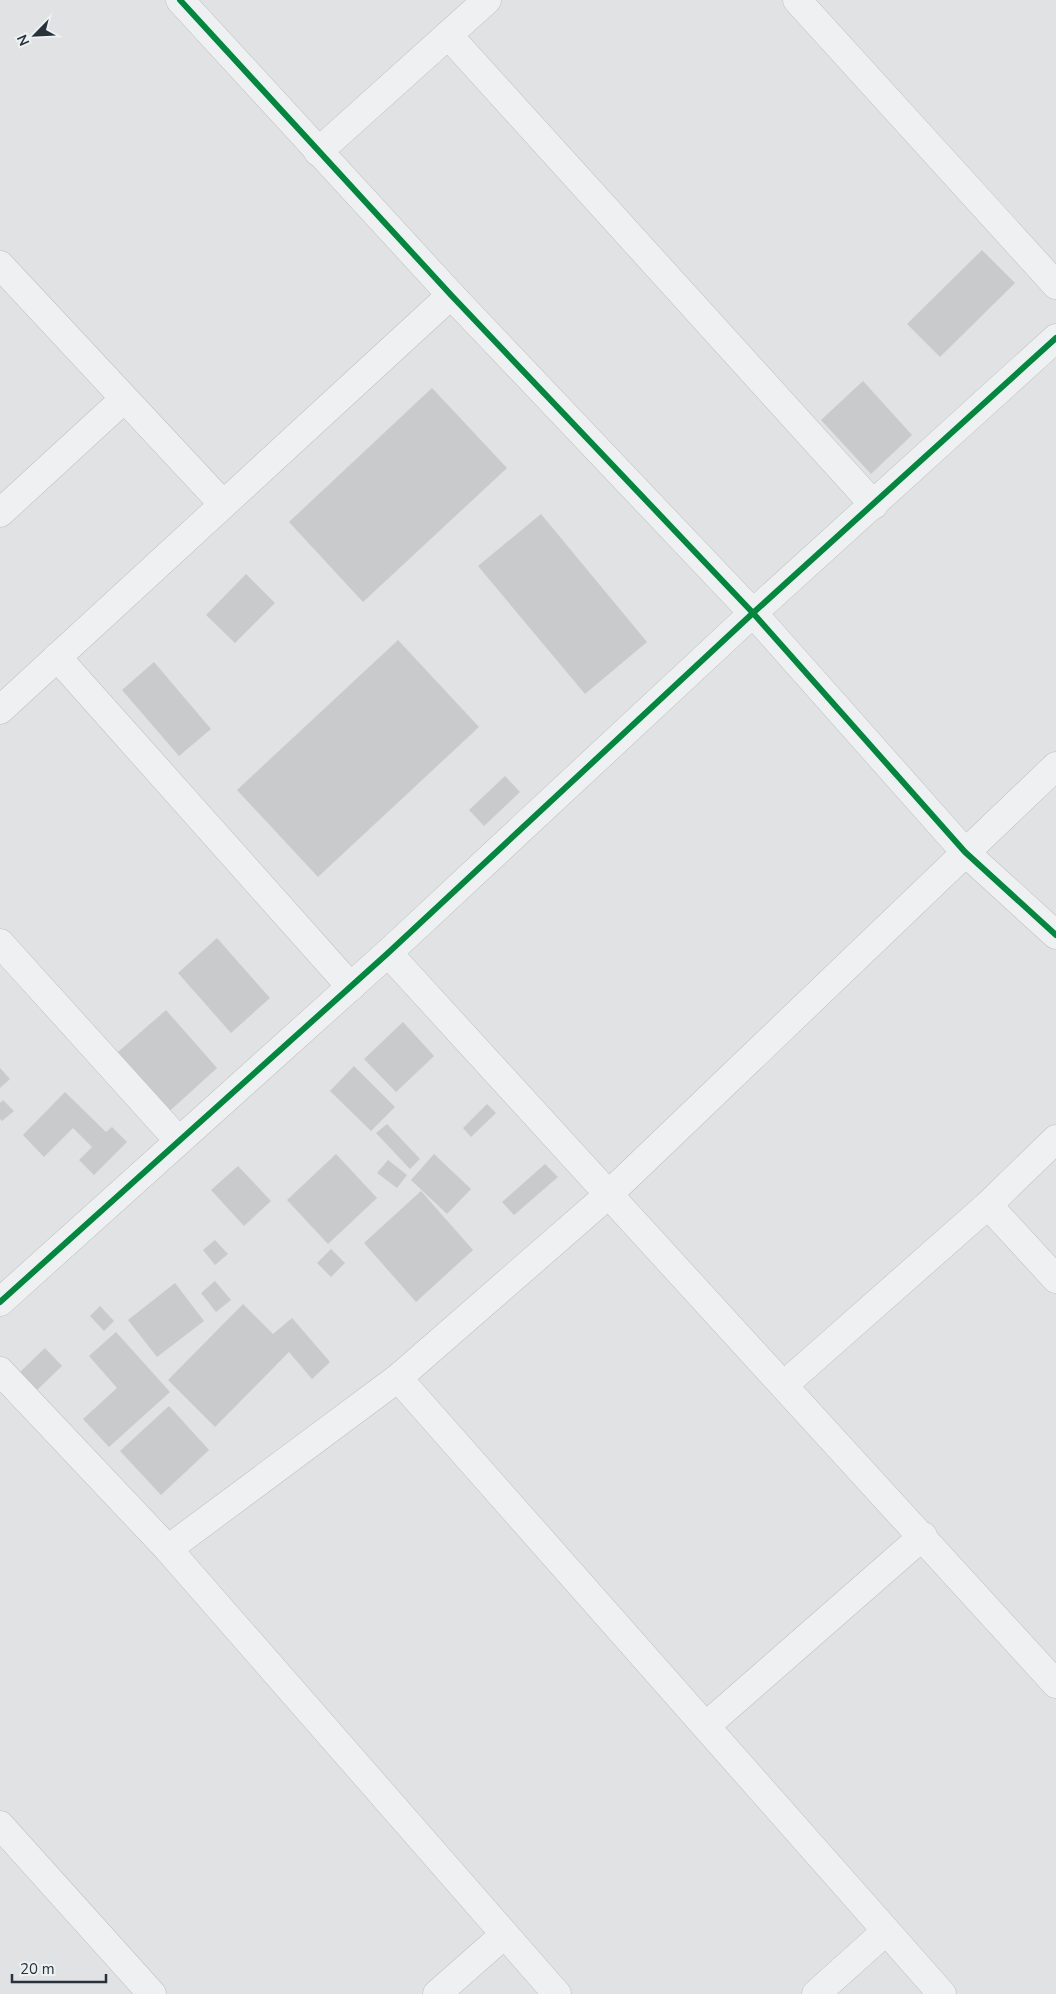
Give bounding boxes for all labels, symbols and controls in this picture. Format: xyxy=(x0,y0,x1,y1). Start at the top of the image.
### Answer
north arrow xyxy=(10,10,60,60)
text: N xyxy=(13,31,34,49)
scale bar xyxy=(12,1952,106,1984)
text: 20 m xyxy=(20,1959,55,1979)

